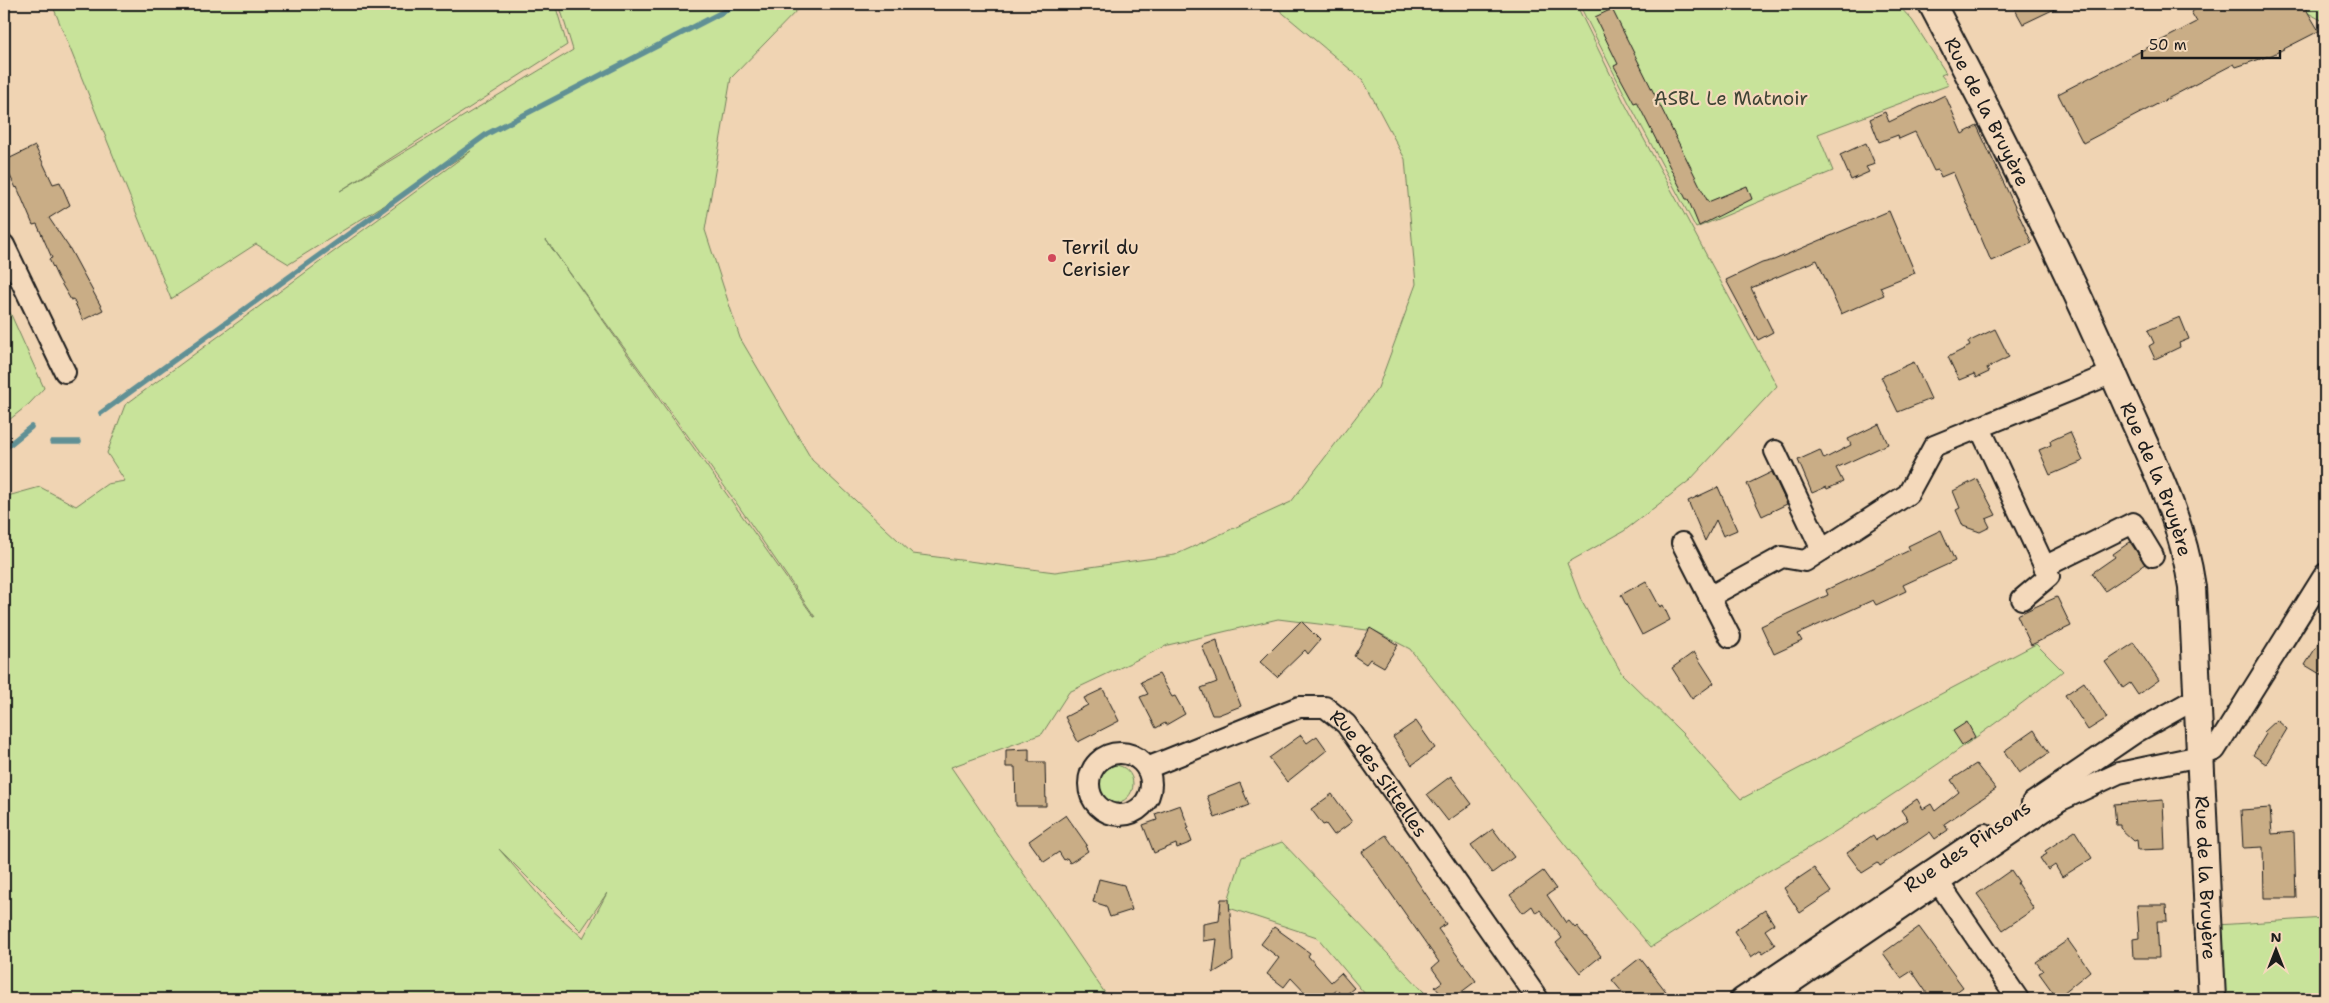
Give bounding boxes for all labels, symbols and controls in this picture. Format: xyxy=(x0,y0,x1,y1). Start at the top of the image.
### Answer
scale bar xyxy=(2142,28,2279,60)
street label: Rue de la Bruyère xyxy=(1939,33,2035,191)
text: 50 m xyxy=(2149,35,2187,55)
park label: ASBL Le Matnoir xyxy=(1654,86,1808,111)
place label: Terril du Cerisier xyxy=(1062,235,1139,282)
marker: Terril du Cerisier xyxy=(1046,252,1058,264)
street label: Rue de la Bruyère xyxy=(2114,398,2198,559)
street label: Rue des Sittelles xyxy=(1325,704,1433,842)
street label: Rue des Pinsons xyxy=(1899,795,2036,898)
street label: Rue de la Bruyère xyxy=(2189,795,2222,960)
north arrow xyxy=(2252,926,2302,976)
text: N xyxy=(2270,928,2282,946)

